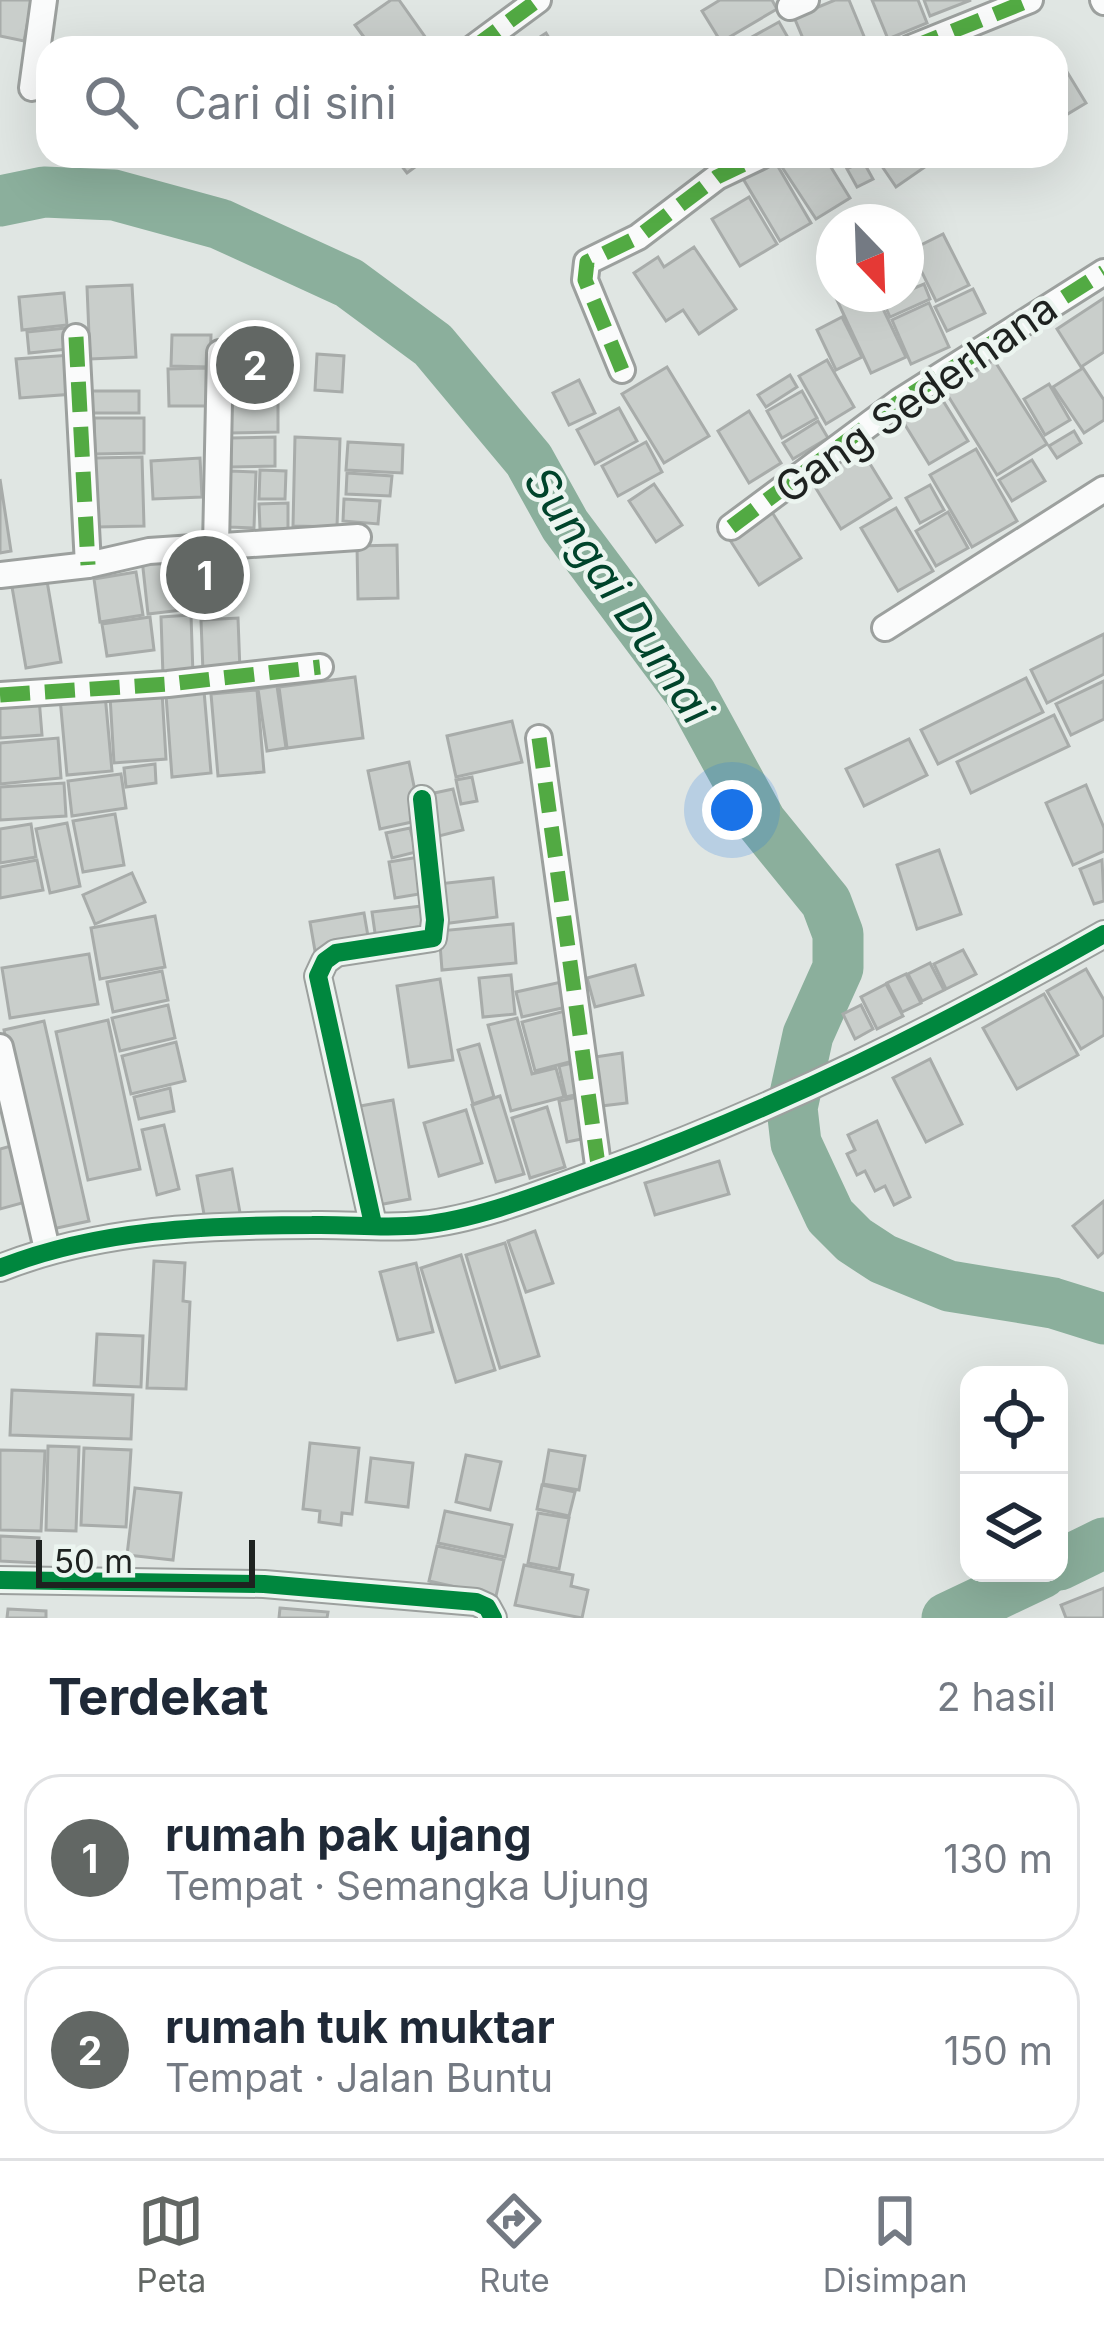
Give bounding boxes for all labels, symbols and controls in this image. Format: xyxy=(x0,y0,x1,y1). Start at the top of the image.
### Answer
search box xyxy=(36,36,1068,168)
icon: search xyxy=(78,69,144,135)
text: Cari di sini xyxy=(174,75,397,130)
north arrow xyxy=(816,204,924,312)
street label: Gang Sederhana xyxy=(765,281,1066,514)
pin: 2 xyxy=(216,320,294,410)
water label: Sungai Dumai xyxy=(513,456,726,734)
pin: 1 xyxy=(166,530,244,620)
your location xyxy=(702,780,762,840)
map controls xyxy=(960,1366,1068,1582)
button: locate xyxy=(960,1366,1068,1474)
button: layers xyxy=(960,1474,1068,1582)
scale bar xyxy=(36,1534,255,1587)
text: 50 m xyxy=(54,1541,133,1581)
text: Terdekat xyxy=(48,1666,268,1727)
text: 2 hasil xyxy=(937,1673,1056,1720)
text: rumah pak ujang xyxy=(165,1807,532,1862)
text: 1 xyxy=(82,1835,98,1882)
text: 130 m xyxy=(943,1835,1053,1882)
text: Tempat · Semangka Ujung xyxy=(165,1862,650,1909)
text: rumah tuk muktar xyxy=(165,1999,555,2054)
text: 2 xyxy=(78,2027,102,2074)
text: 150 m xyxy=(944,2027,1053,2074)
text: Tempat · Jalan Buntu xyxy=(165,2054,553,2101)
tab: Peta xyxy=(137,2188,206,2300)
tab: Rute xyxy=(479,2188,550,2300)
tab: Disimpan xyxy=(823,2188,967,2300)

